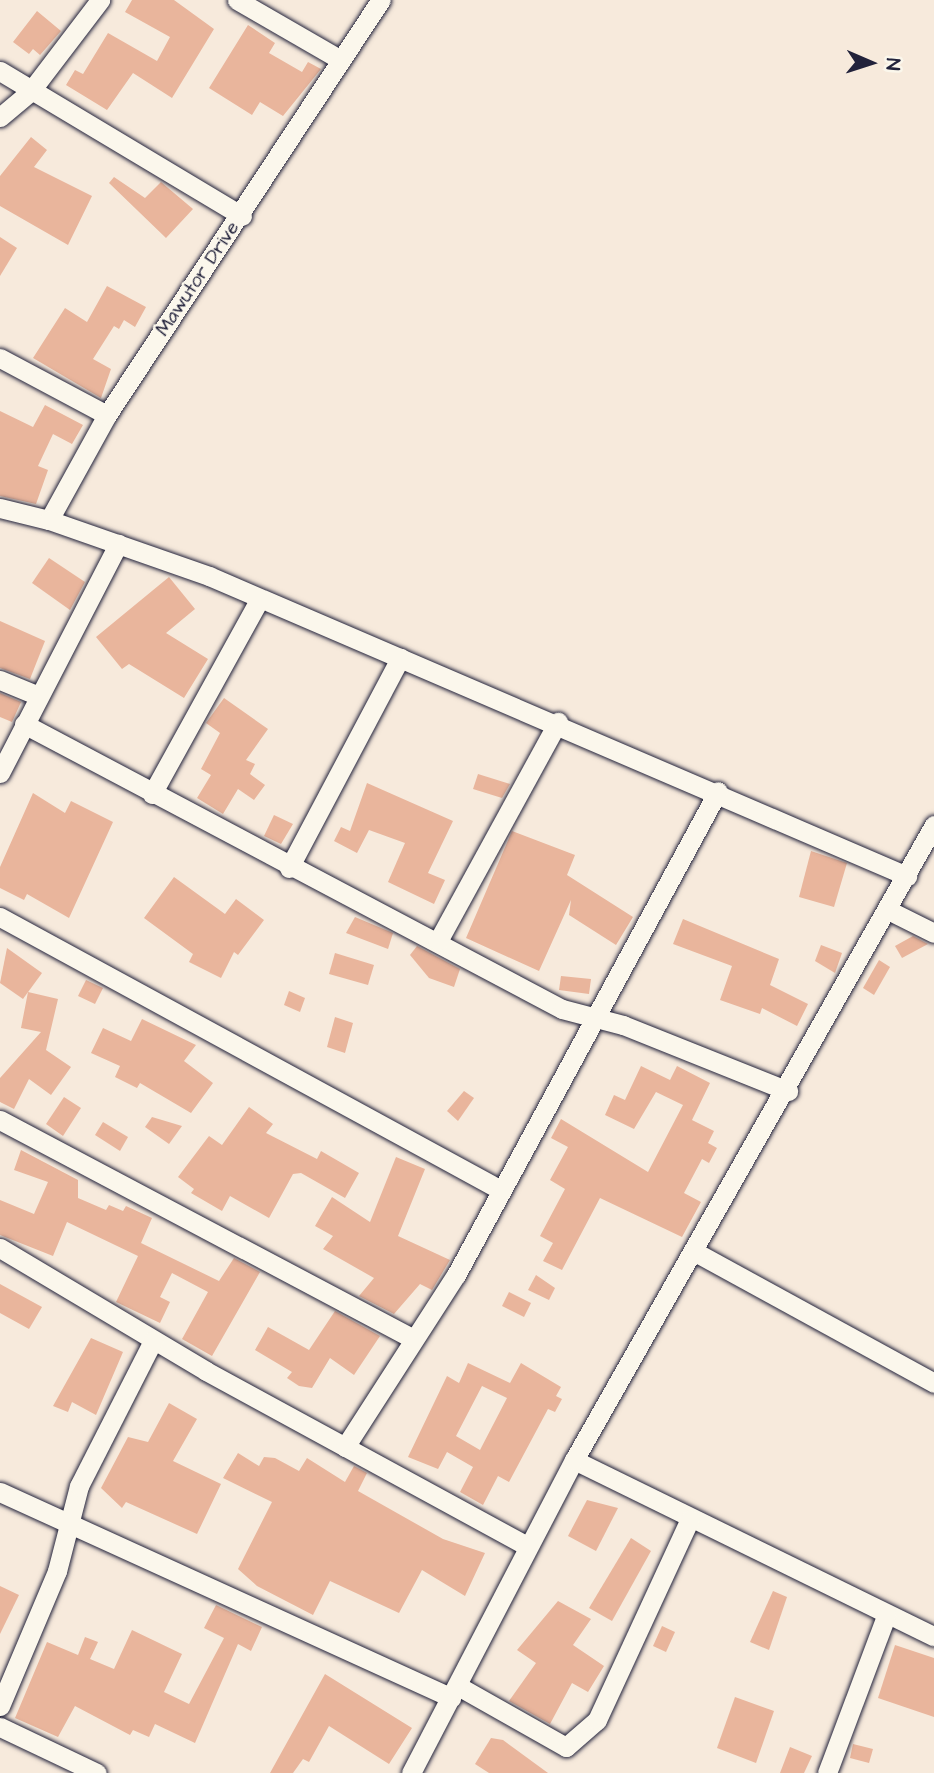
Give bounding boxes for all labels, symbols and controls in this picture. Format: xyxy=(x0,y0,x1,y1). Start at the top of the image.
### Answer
north arrow xyxy=(836,28,906,98)
text: N xyxy=(879,57,906,71)
street label: Mawutor Drive xyxy=(151,218,245,340)

